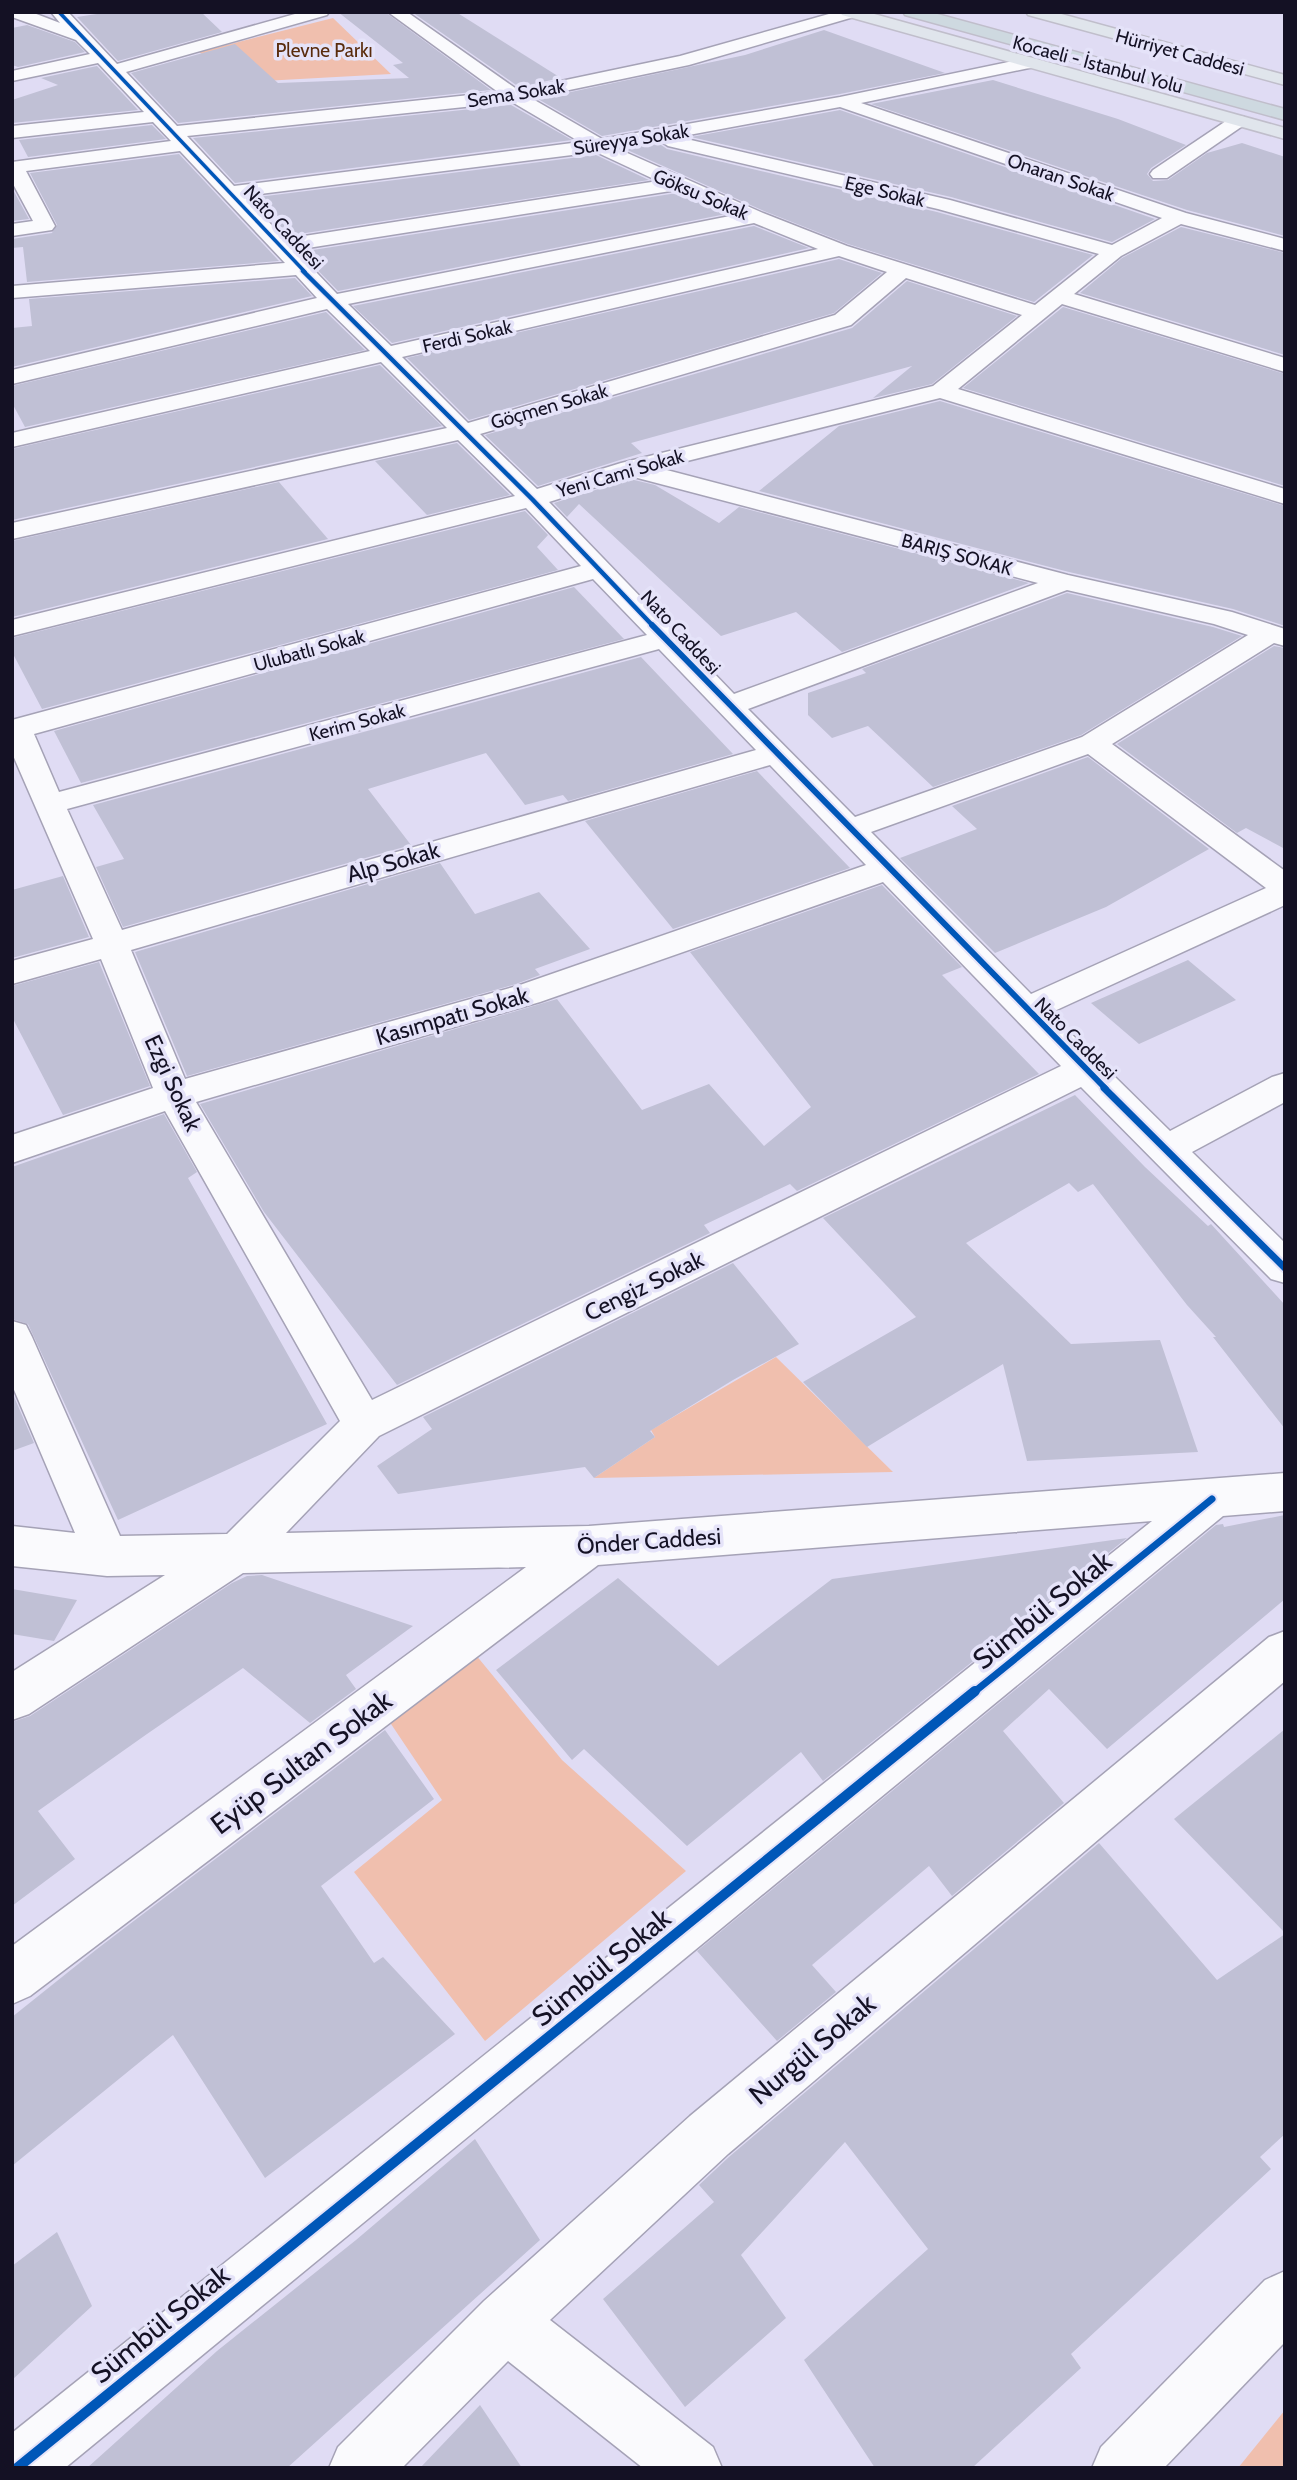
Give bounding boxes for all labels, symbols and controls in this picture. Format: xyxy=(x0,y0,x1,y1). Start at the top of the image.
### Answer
street label: Hürriyet Caddesi xyxy=(1113,24,1247,81)
street label: Kocaeli - İstanbul Yolu xyxy=(1010,31,1186,98)
park label: Plevne Parkı xyxy=(275,39,373,62)
street label: Sema Sokak xyxy=(466,74,567,113)
street label: Süreyya Sokak xyxy=(572,119,691,160)
street label: Onaran Sokak xyxy=(1004,148,1118,207)
street label: Göksu Sokak xyxy=(650,164,752,225)
street label: Ege Sokak xyxy=(843,171,928,212)
street label: Nato Caddesi xyxy=(239,180,328,274)
street label: Ferdi Sokak xyxy=(420,315,515,358)
street label: Göçmen Sokak xyxy=(488,379,611,434)
street label: Yeni Cami Sokak xyxy=(553,444,687,503)
street label: BARIŞ SOKAK xyxy=(899,529,1015,580)
street label: Nato Caddesi xyxy=(636,585,725,679)
street label: Ulubatlı Sokak xyxy=(251,624,368,676)
street label: Kerim Sokak xyxy=(307,699,408,746)
street label: Alp Sokak xyxy=(343,835,443,889)
street label: Kasımpatı Sokak xyxy=(372,981,532,1051)
street label: Nato Caddesi xyxy=(1030,992,1122,1084)
street label: Ezgi Sokak xyxy=(139,1030,208,1136)
street label: Cengiz Sokak xyxy=(580,1245,709,1327)
street label: Önder Caddesi xyxy=(576,1522,722,1560)
street label: Sümbül Sokak xyxy=(966,1543,1119,1676)
street label: Eyüp Sultan Sokak xyxy=(204,1683,399,1841)
street label: Sümbül Sokak xyxy=(525,1900,678,2033)
street label: Nurgül Sokak xyxy=(742,1986,882,2112)
street label: Sümbül Sokak xyxy=(84,2257,237,2390)

